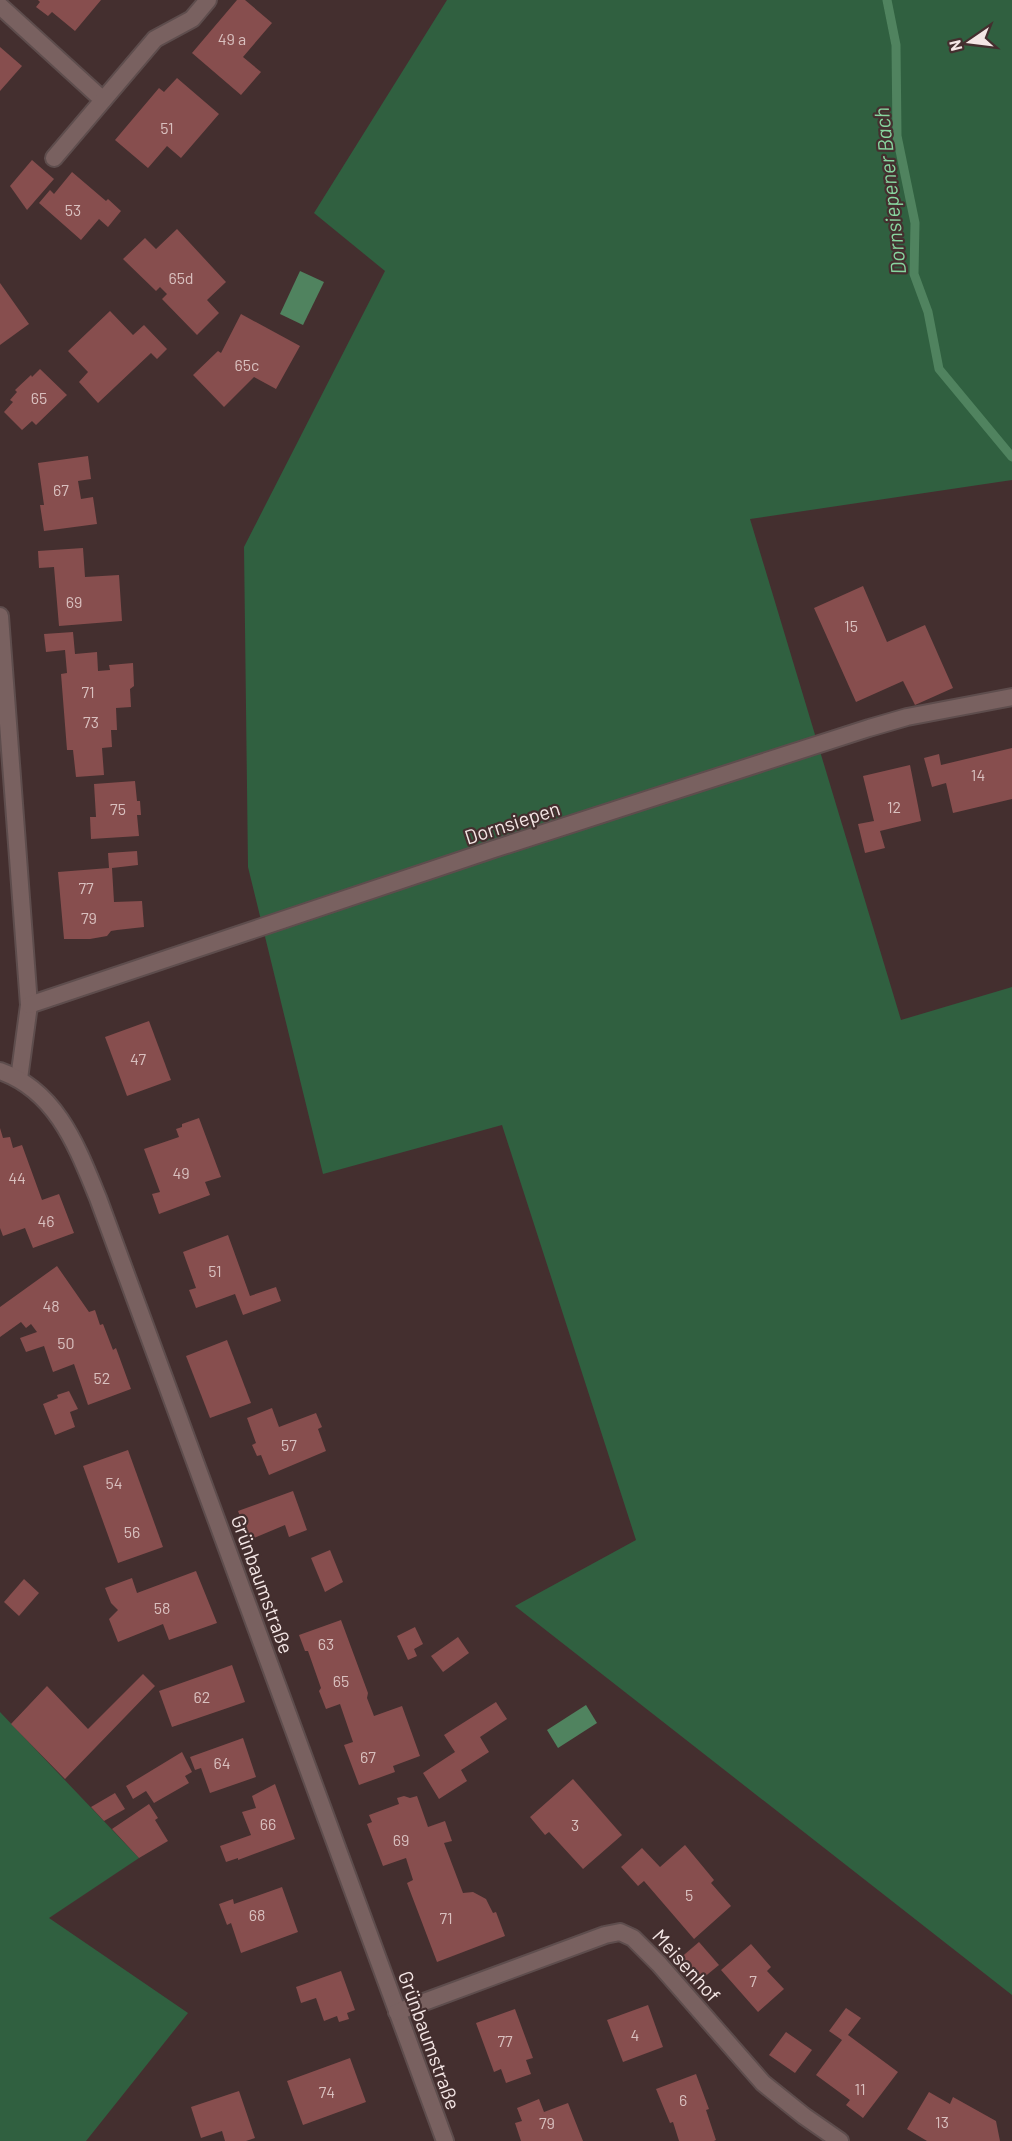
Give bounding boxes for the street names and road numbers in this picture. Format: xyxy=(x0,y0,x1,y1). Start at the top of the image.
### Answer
street label: Dornsiepen xyxy=(461,795,563,849)
street label: Grünbaumstraße xyxy=(227,1511,299,1657)
street label: Meisenhof xyxy=(648,1924,726,2006)
street label: Grünbaumstraße xyxy=(394,1967,466,2113)

